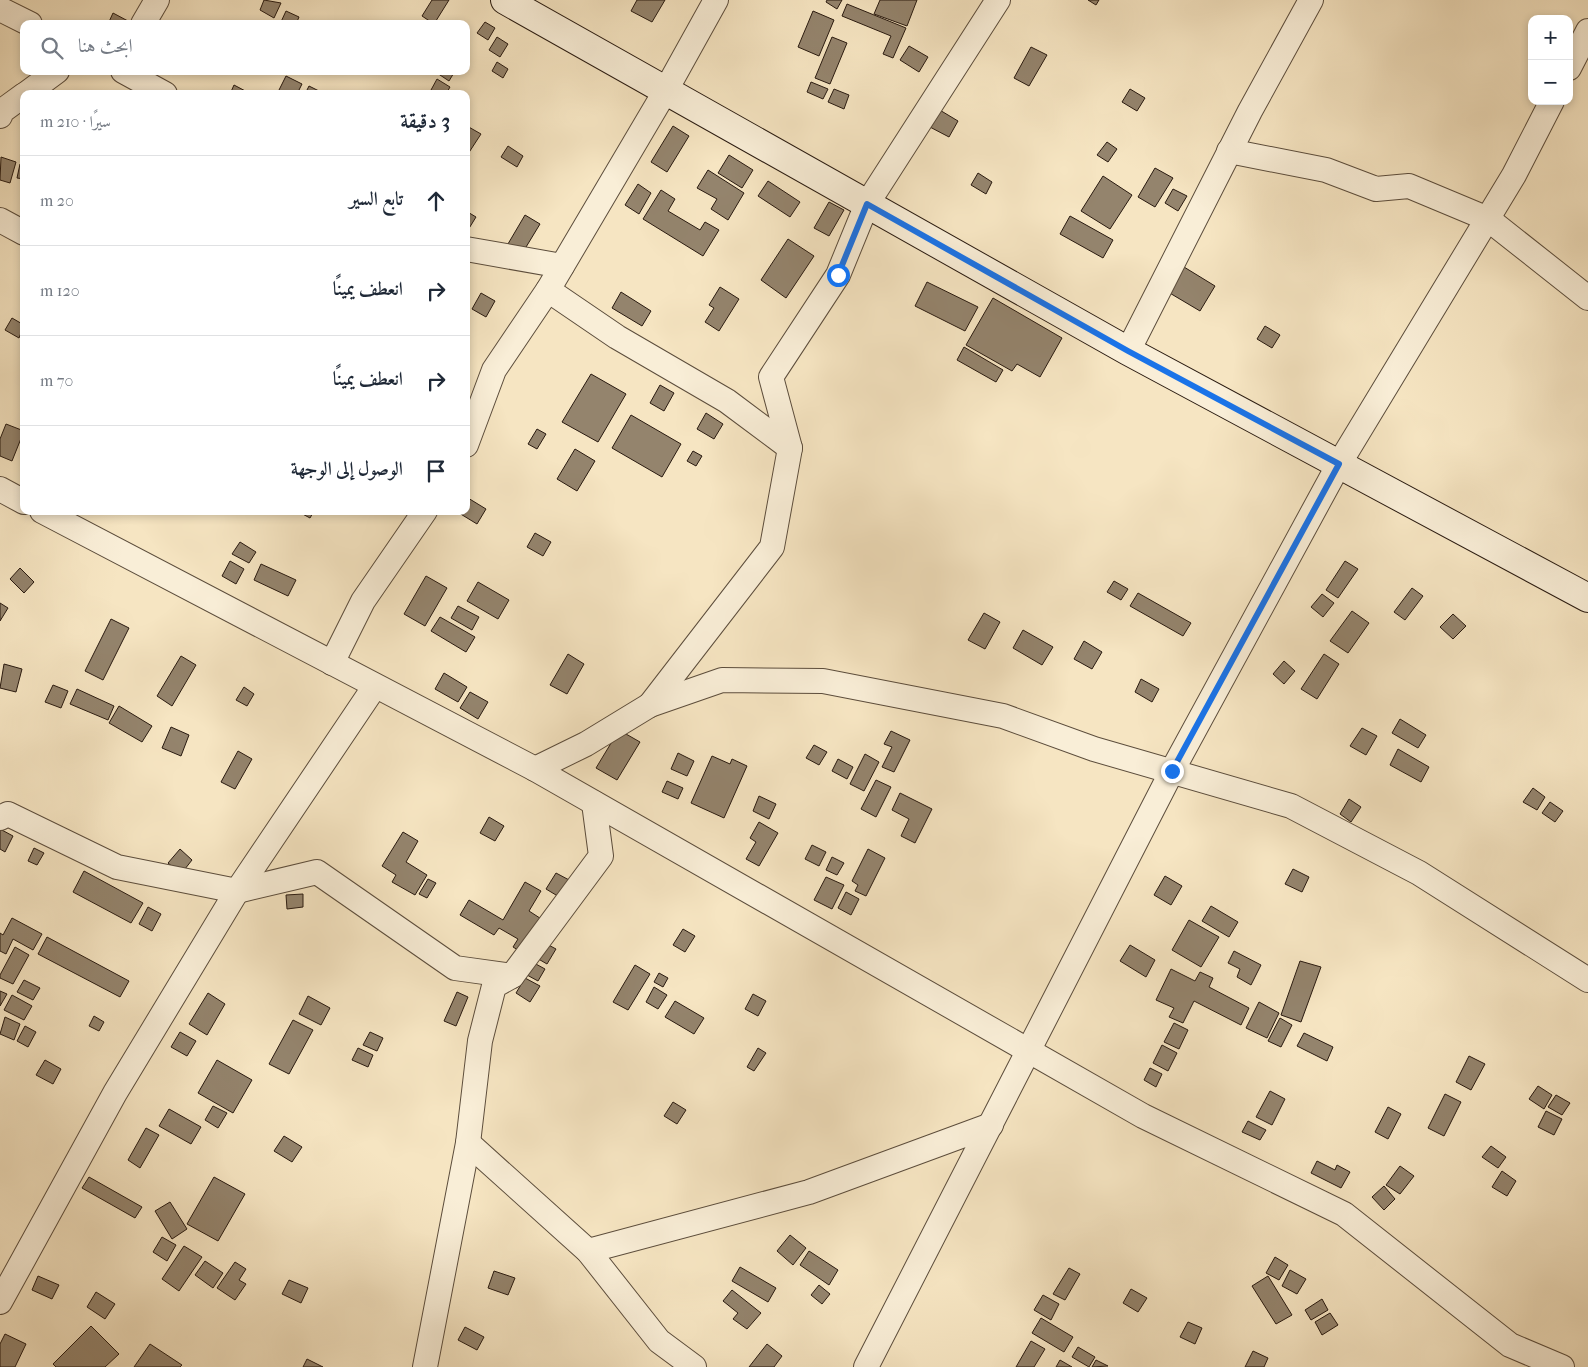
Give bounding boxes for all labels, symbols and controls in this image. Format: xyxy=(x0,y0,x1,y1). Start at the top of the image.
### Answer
map controls xyxy=(1528,15,1573,105)
button: + xyxy=(1528,15,1573,60)
search box xyxy=(20,20,470,75)
icon: search xyxy=(38,34,66,62)
text: ابحث هنا xyxy=(78,35,133,57)
button: − xyxy=(1528,60,1573,105)
text: 3 دقيقة xyxy=(400,109,450,133)
text: سيرًا · 210 m xyxy=(40,112,111,131)
icon: ahead xyxy=(422,187,450,215)
text: تابع السير xyxy=(349,188,403,210)
text: 20 m xyxy=(40,191,74,210)
route start xyxy=(827,264,850,287)
icon: right xyxy=(422,277,450,305)
text: انعطف يمينًا xyxy=(333,278,403,300)
text: 120 m xyxy=(40,281,80,300)
icon: right xyxy=(422,367,450,395)
text: انعطف يمينًا xyxy=(333,368,403,390)
text: 70 m xyxy=(40,371,73,390)
icon: arrive xyxy=(422,457,450,485)
text: الوصول إلى الوجهة xyxy=(291,458,403,480)
route end xyxy=(1161,760,1184,783)

